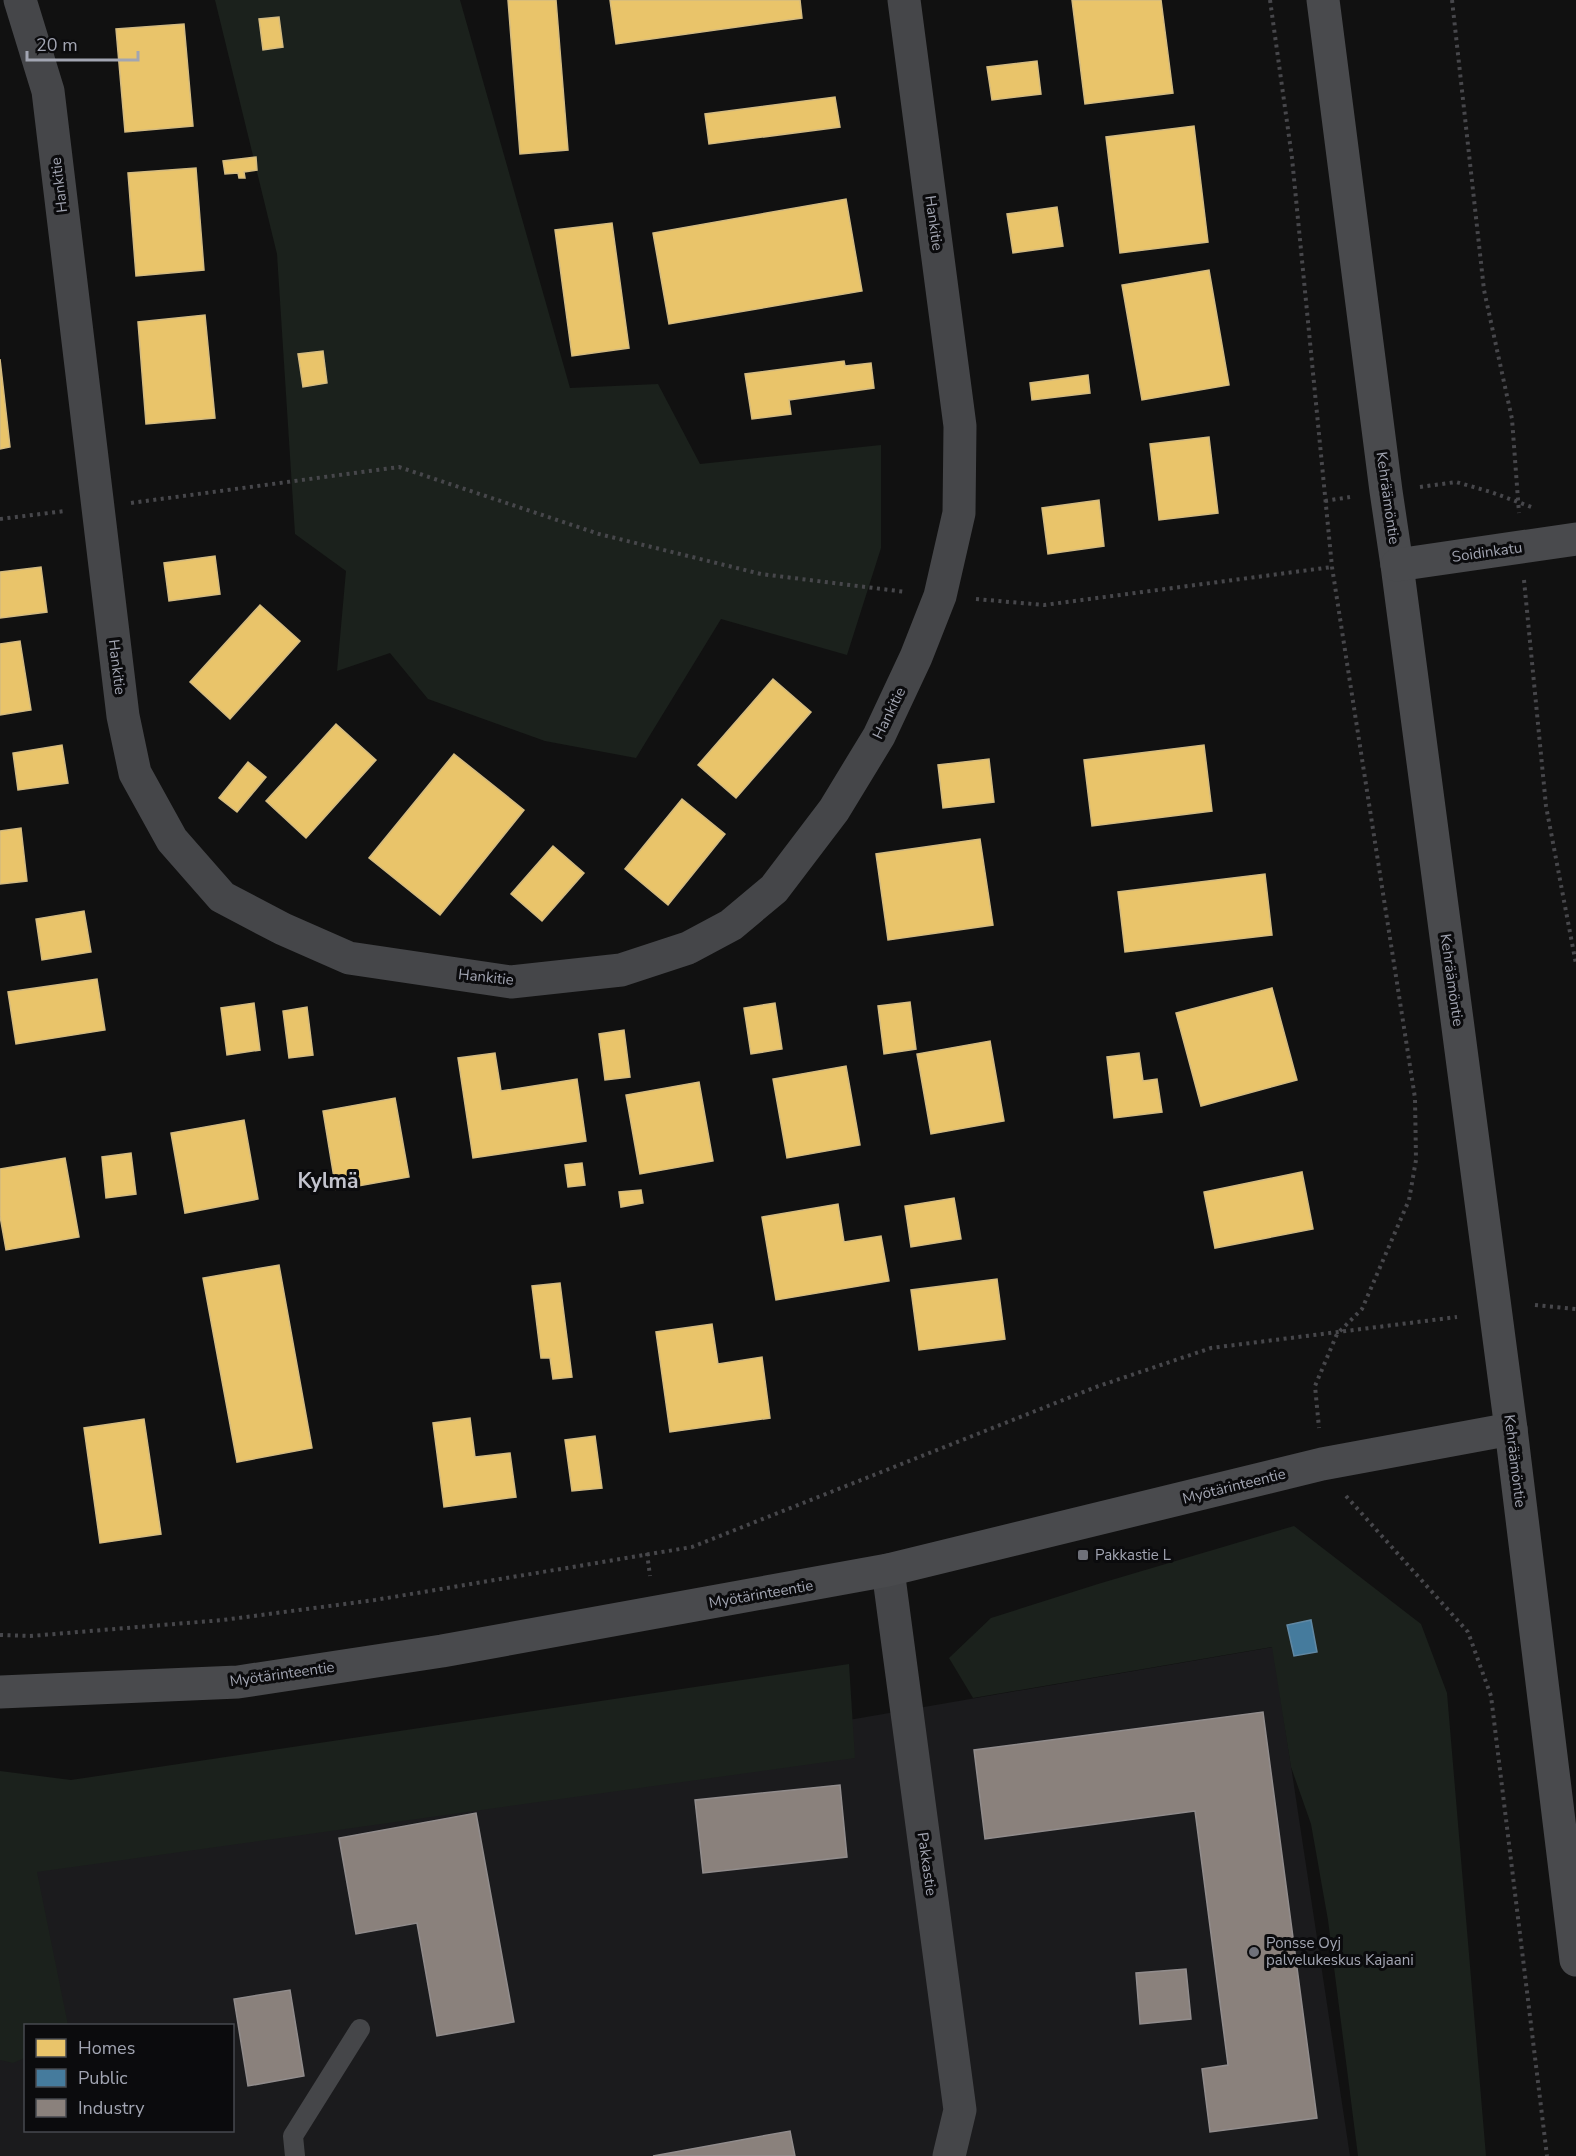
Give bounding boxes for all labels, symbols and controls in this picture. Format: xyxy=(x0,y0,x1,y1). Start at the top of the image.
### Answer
scale bar xyxy=(27,24,138,62)
text: 20 m xyxy=(36,33,78,57)
street label: Hankitie xyxy=(46,156,72,214)
street label: Hankitie xyxy=(920,194,948,252)
street label: Kehräämöntie xyxy=(1372,450,1404,546)
street label: Soidinkatu xyxy=(1451,537,1523,567)
street label: Hankitie xyxy=(104,638,130,696)
street label: Hankitie xyxy=(868,684,910,742)
street label: Kehräämöntie xyxy=(1436,932,1468,1028)
street label: Hankitie xyxy=(457,964,515,990)
district label: Kylmä xyxy=(298,1167,358,1195)
street label: Kehräämöntie xyxy=(1499,1413,1531,1509)
street label: Myötärinteentie xyxy=(1180,1464,1288,1508)
place label: Pakkastie L xyxy=(1095,1545,1171,1565)
marker: Pakkastie L xyxy=(1076,1548,1090,1562)
street label: Myötärinteentie xyxy=(707,1575,815,1613)
street label: Myötärinteentie xyxy=(228,1657,336,1691)
street label: Pakkastie xyxy=(913,1831,941,1897)
place label: Ponsse Oyj palvelukeskus Kajaani xyxy=(1266,1933,1414,1970)
marker: Ponsse Oyj palvelukeskus Kajaani xyxy=(1247,1945,1261,1959)
legend xyxy=(24,2024,234,2132)
text: Homes xyxy=(78,2036,135,2060)
text: Public xyxy=(78,2066,128,2090)
text: Industry xyxy=(78,2096,145,2120)

